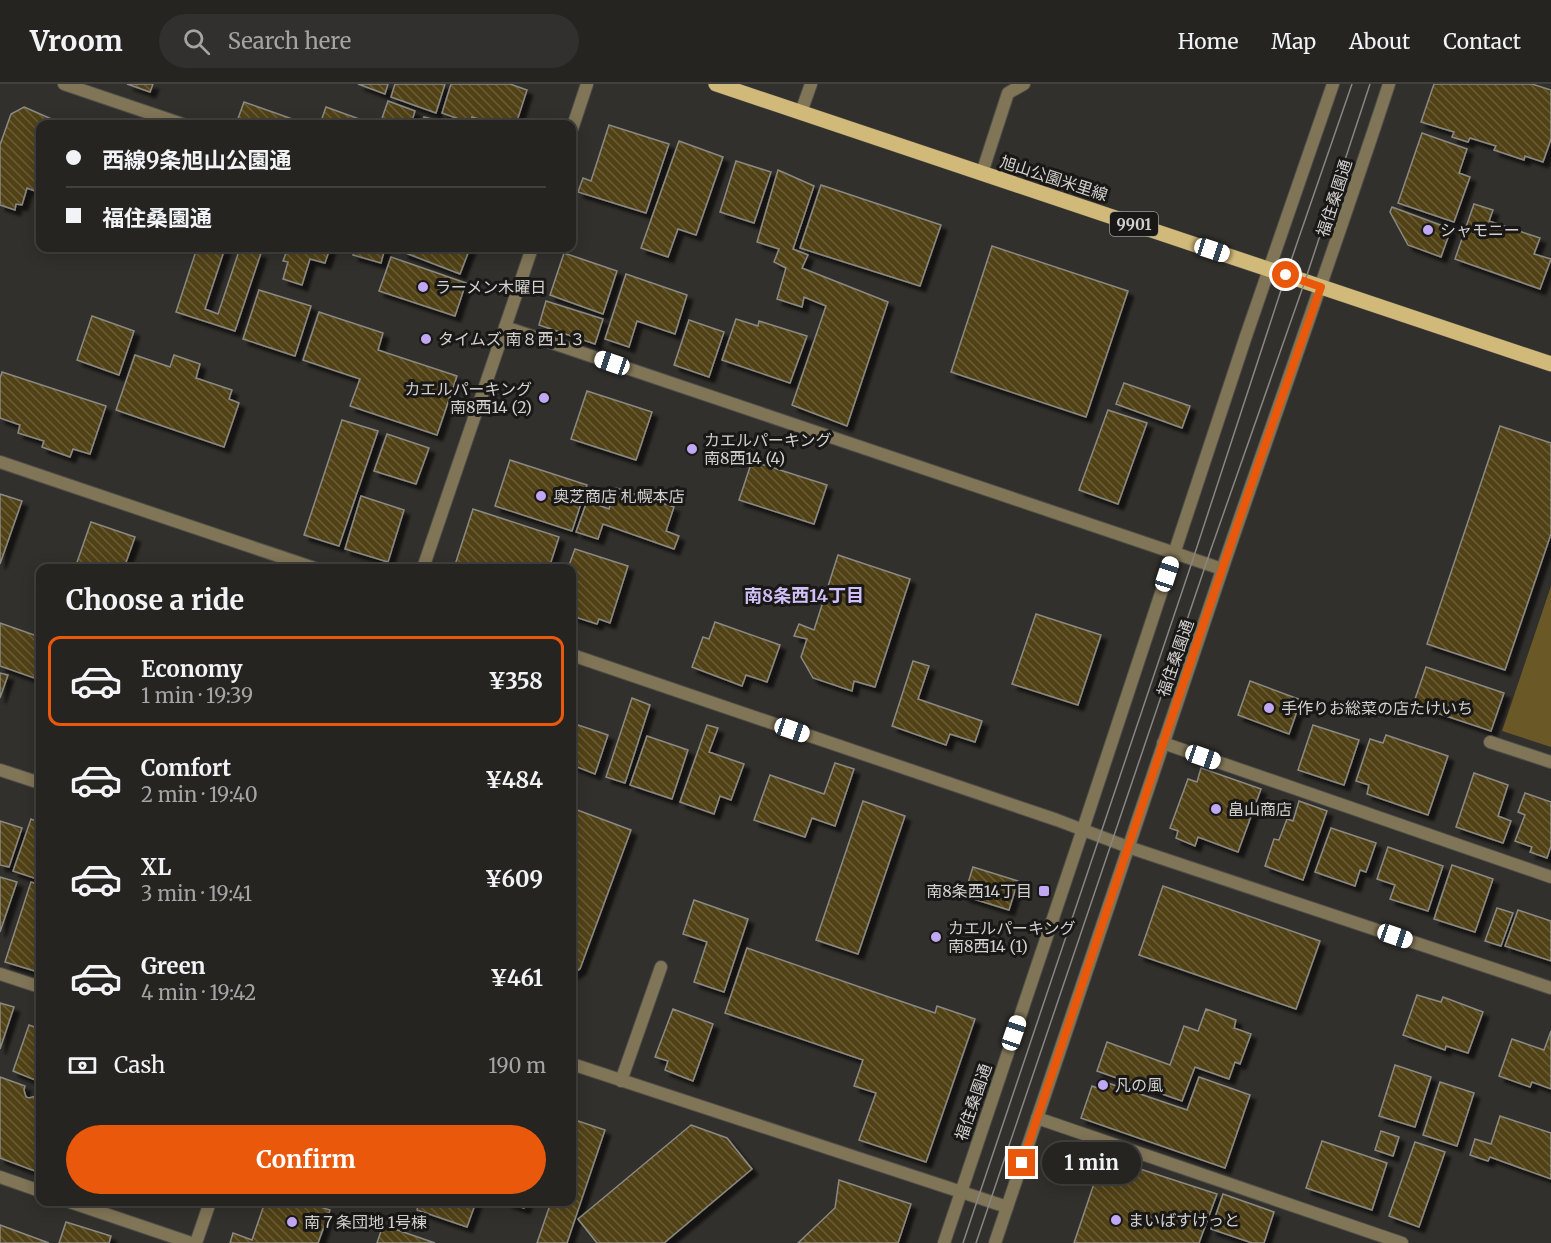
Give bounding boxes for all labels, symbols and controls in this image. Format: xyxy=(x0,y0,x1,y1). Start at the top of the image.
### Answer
search box xyxy=(159,14,579,68)
text: Vroom xyxy=(30,23,123,59)
icon: search xyxy=(180,25,213,58)
text: Search here xyxy=(228,27,351,55)
text: Home xyxy=(1178,28,1238,55)
text: Map xyxy=(1271,28,1316,55)
text: About xyxy=(1349,28,1410,55)
text: Contact xyxy=(1443,28,1521,55)
text: 西線9条旭山公園通 xyxy=(102,146,292,174)
street label: 旭山公園米里線 xyxy=(998,151,1110,205)
street label: 福住桑園通 xyxy=(1312,157,1356,239)
text: 福住桑園通 xyxy=(102,204,212,232)
road number: 9901 xyxy=(1110,212,1158,236)
place label: シャモニー xyxy=(1440,220,1520,240)
marker: シャモニー xyxy=(1421,223,1435,237)
car xyxy=(1192,236,1232,264)
route start xyxy=(1272,261,1299,288)
place label: ラーメン木曜日 xyxy=(435,277,546,297)
marker: ラーメン木曜日 xyxy=(416,280,430,294)
place label: タイムズ 南８西１３ xyxy=(438,329,585,349)
marker: タイムズ 南８西１３ xyxy=(419,332,433,346)
car xyxy=(592,349,632,377)
place label: カエルパーキング 南8西14 (2) xyxy=(404,379,532,417)
marker: カエルパーキング 南8西14 (2) xyxy=(537,391,551,405)
place label: カエルパーキング 南8西14 (4) xyxy=(704,430,832,468)
marker: カエルパーキング 南8西14 (4) xyxy=(685,442,699,456)
place label: 奥芝商店 札幌本店 xyxy=(553,486,685,506)
marker: 奥芝商店 札幌本店 xyxy=(534,489,548,503)
car xyxy=(1153,554,1181,594)
text: Choose a ride xyxy=(66,583,244,617)
district label: 南8条西14丁目 xyxy=(744,584,864,607)
street label: 福住桑園通 xyxy=(1153,617,1197,699)
icon: car xyxy=(69,654,123,708)
text: Economy xyxy=(141,655,242,683)
text: ¥358 xyxy=(488,667,543,695)
text: 1 min · 19:39 xyxy=(141,683,253,708)
place label: 手作りお総菜の店たけいち xyxy=(1281,698,1473,718)
marker: 手作りお総菜の店たけいち xyxy=(1262,701,1276,715)
car xyxy=(772,716,812,744)
car xyxy=(1183,743,1223,771)
icon: car xyxy=(69,753,123,807)
text: Comfort xyxy=(141,754,231,782)
text: ¥484 xyxy=(485,766,543,794)
text: 2 min · 19:40 xyxy=(141,782,258,807)
place label: 畠山商店 xyxy=(1228,799,1292,819)
marker: 畠山商店 xyxy=(1209,802,1223,816)
icon: car xyxy=(69,852,123,906)
text: XL xyxy=(141,853,171,881)
text: ¥609 xyxy=(485,865,543,893)
text: 3 min · 19:41 xyxy=(141,881,252,906)
place label: 南8条西14丁目 xyxy=(926,881,1032,901)
marker: 南8条西14丁目 xyxy=(1037,884,1051,898)
place label: カエルパーキング 南8西14 (1) xyxy=(948,918,1076,956)
car xyxy=(1375,922,1415,950)
marker: カエルパーキング 南8西14 (1) xyxy=(929,930,943,944)
icon: car xyxy=(69,951,123,1005)
text: Green xyxy=(141,952,205,980)
text: ¥461 xyxy=(490,964,543,992)
text: 4 min · 19:42 xyxy=(141,980,256,1005)
car xyxy=(1000,1013,1028,1053)
icon: cash xyxy=(66,1049,99,1082)
text: Cash xyxy=(114,1051,165,1079)
text: 190 m xyxy=(488,1053,546,1078)
street label: 福住桑園通 xyxy=(951,1061,995,1143)
place label: 凡の風 xyxy=(1115,1075,1163,1095)
marker: 凡の風 xyxy=(1096,1078,1110,1092)
button: Confirm xyxy=(66,1125,546,1194)
callout: 1 min xyxy=(1043,1142,1142,1184)
route end xyxy=(1008,1149,1035,1176)
text: 1 min xyxy=(1064,1150,1119,1175)
place label: まいばすけっと xyxy=(1128,1210,1240,1230)
place label: 南７条団地 1号棟 xyxy=(304,1212,427,1232)
marker: まいばすけっと xyxy=(1109,1213,1123,1227)
marker: 南７条団地 1号棟 xyxy=(285,1215,299,1229)

